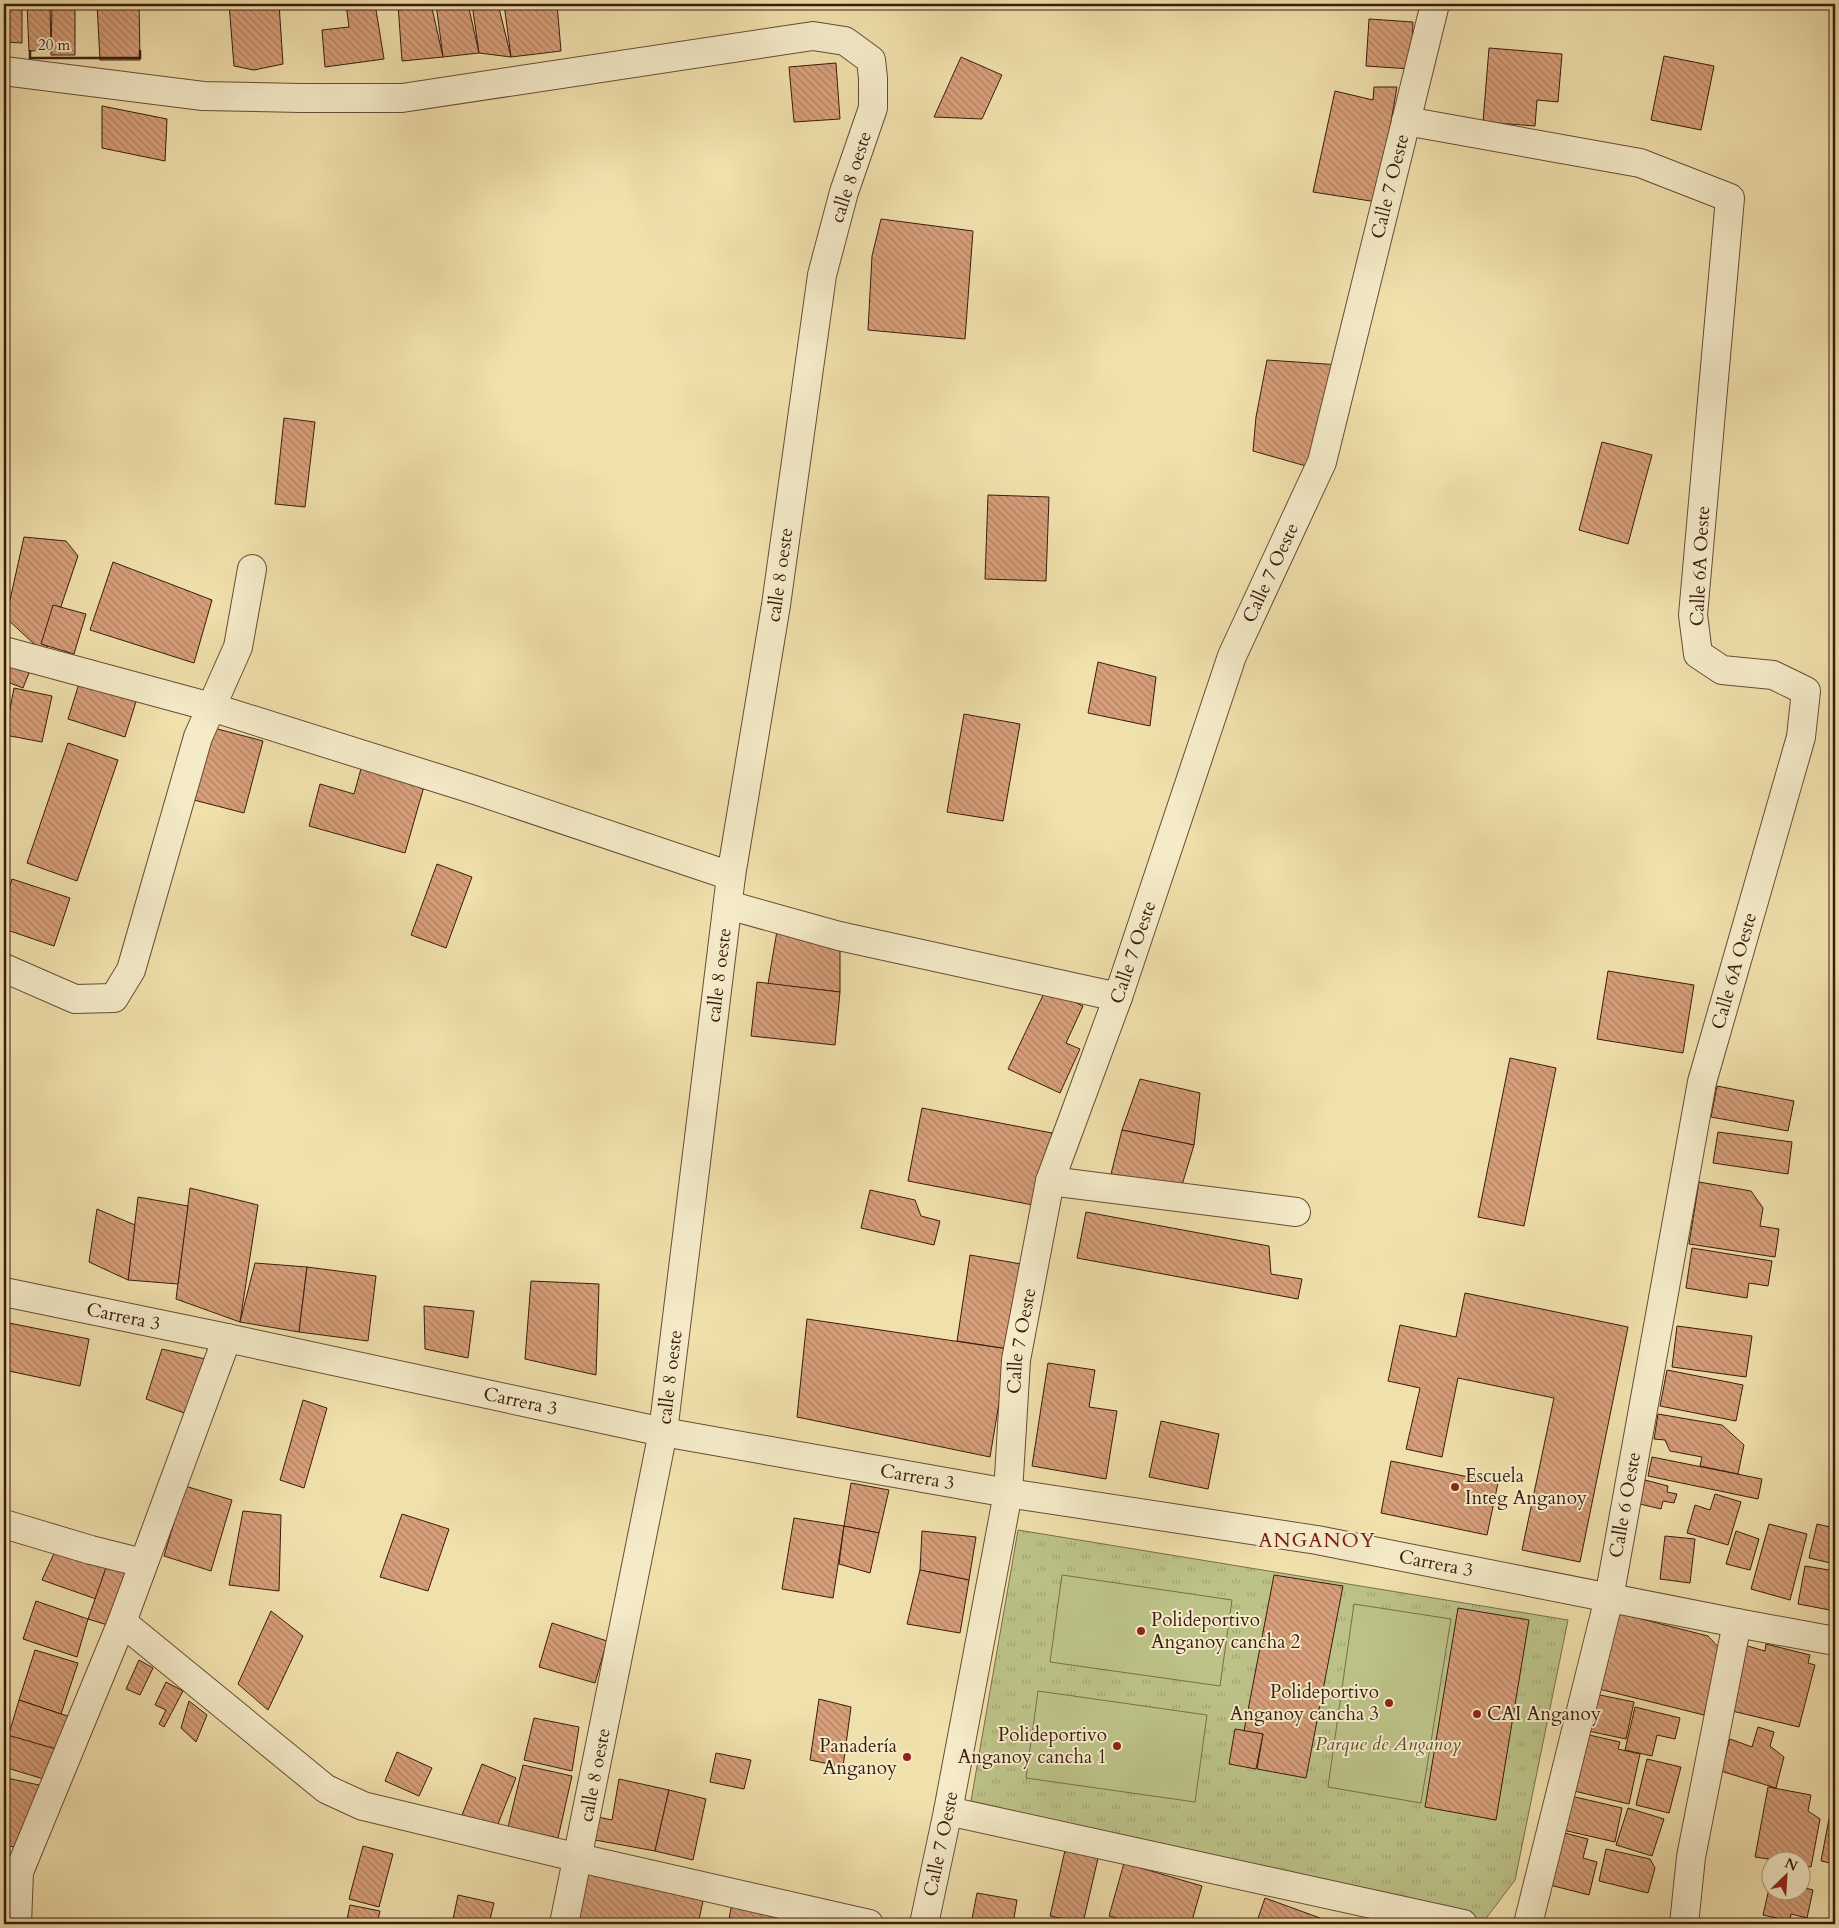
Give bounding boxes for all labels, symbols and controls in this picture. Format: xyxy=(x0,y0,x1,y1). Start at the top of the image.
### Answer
scale bar xyxy=(30,28,140,60)
text: 20 m xyxy=(38,35,70,55)
street label: calle 8 oeste xyxy=(824,128,878,226)
street label: Calle 7 Oeste xyxy=(1365,131,1415,242)
street label: Calle 6A Oeste xyxy=(1684,505,1716,627)
street label: Calle 7 Oeste xyxy=(1236,519,1305,627)
street label: calle 8 oeste xyxy=(761,526,799,624)
street label: Calle 7 Oeste xyxy=(1104,897,1162,1007)
street label: Calle 6A Oeste xyxy=(1705,909,1763,1033)
street label: calle 8 oeste xyxy=(700,926,738,1024)
street label: Calle 7 Oeste xyxy=(1001,1286,1042,1395)
street label: Carrera 3 xyxy=(84,1296,163,1337)
street label: calle 8 oeste xyxy=(651,1328,689,1426)
street label: Carrera 3 xyxy=(481,1381,560,1422)
street label: Calle 6 Oeste xyxy=(1603,1450,1647,1560)
street label: Carrera 3 xyxy=(878,1458,957,1496)
place label: Escuela Integ Anganoy xyxy=(1465,1463,1587,1511)
marker: Escuela Integ Anganoy xyxy=(1449,1481,1461,1493)
district label: ANGANOY xyxy=(1258,1527,1376,1554)
street label: Carrera 3 xyxy=(1397,1543,1476,1584)
place label: Polideportivo Anganoy cancha 2 xyxy=(1151,1607,1300,1655)
marker: Polideportivo Anganoy cancha 2 xyxy=(1135,1625,1147,1637)
place label: Polideportivo Anganoy cancha 3 xyxy=(1230,1679,1379,1727)
marker: Polideportivo Anganoy cancha 3 xyxy=(1383,1697,1395,1709)
place label: CAI Anganoy xyxy=(1487,1701,1601,1727)
marker: CAI Anganoy xyxy=(1471,1708,1483,1720)
place label: Polideportivo Anganoy cancha 1 xyxy=(958,1722,1107,1770)
street label: calle 8 oeste xyxy=(573,1726,617,1824)
park label: Parque de Anganoy xyxy=(1315,1731,1461,1757)
place label: Panadería Anganoy xyxy=(819,1733,897,1781)
marker: Polideportivo Anganoy cancha 1 xyxy=(1111,1740,1123,1752)
marker: Panadería Anganoy xyxy=(901,1751,913,1763)
street label: Calle 7 Oeste xyxy=(917,1789,964,1899)
north arrow xyxy=(1762,1850,1812,1900)
text: N xyxy=(1782,1853,1801,1876)

